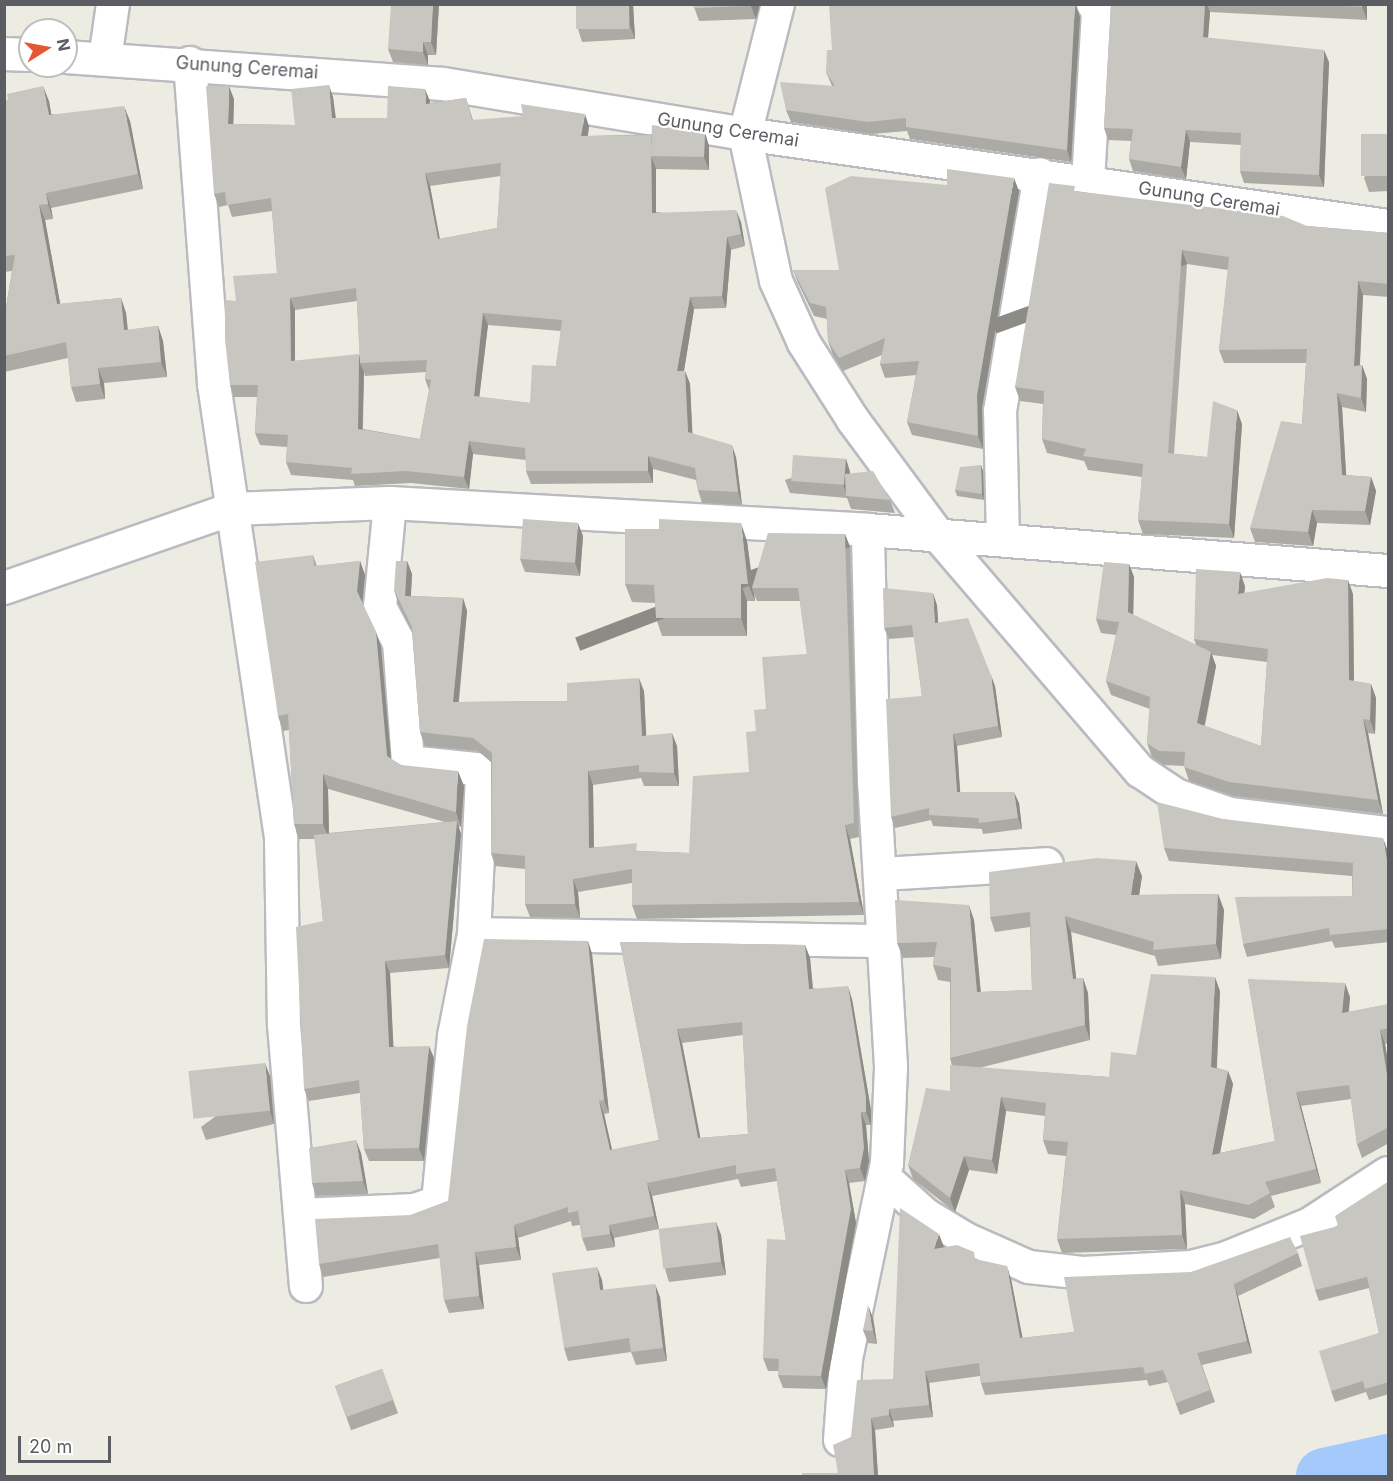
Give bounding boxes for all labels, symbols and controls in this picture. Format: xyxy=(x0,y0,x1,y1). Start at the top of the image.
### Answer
north arrow xyxy=(18,18,78,78)
text: N xyxy=(53,37,75,53)
street label: Gunung Ceremai xyxy=(175,52,319,84)
street label: Gunung Ceremai xyxy=(656,108,800,152)
street label: Gunung Ceremai xyxy=(1137,177,1281,221)
scale bar xyxy=(21,1424,114,1462)
text: 20 m xyxy=(29,1436,72,1457)

